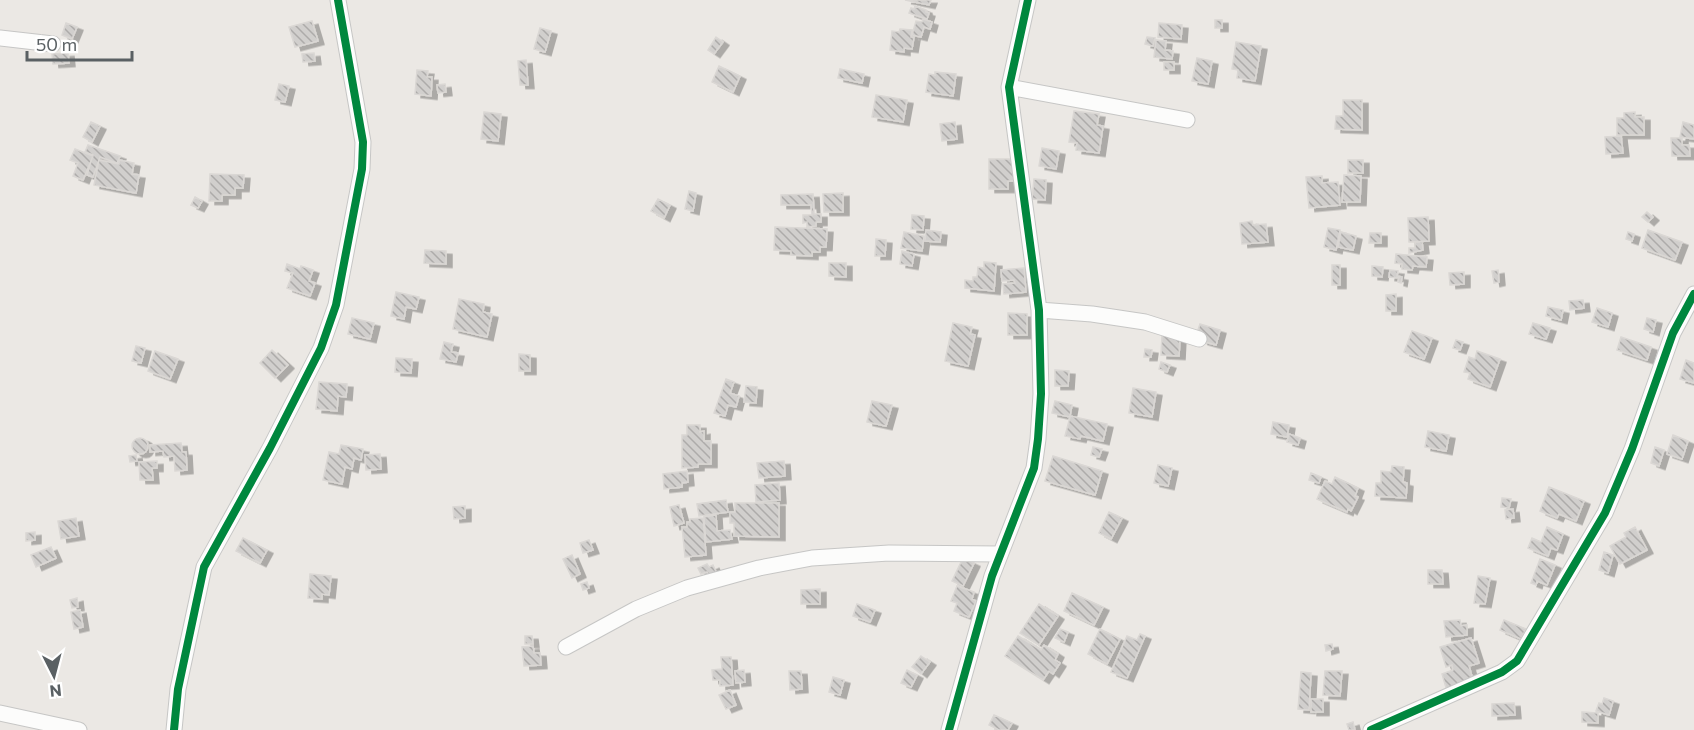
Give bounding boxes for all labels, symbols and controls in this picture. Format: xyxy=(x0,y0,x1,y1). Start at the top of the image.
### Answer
scale bar xyxy=(27,24,132,62)
text: 50 m xyxy=(36,33,77,55)
north arrow xyxy=(24,646,84,706)
text: N xyxy=(49,681,63,701)

